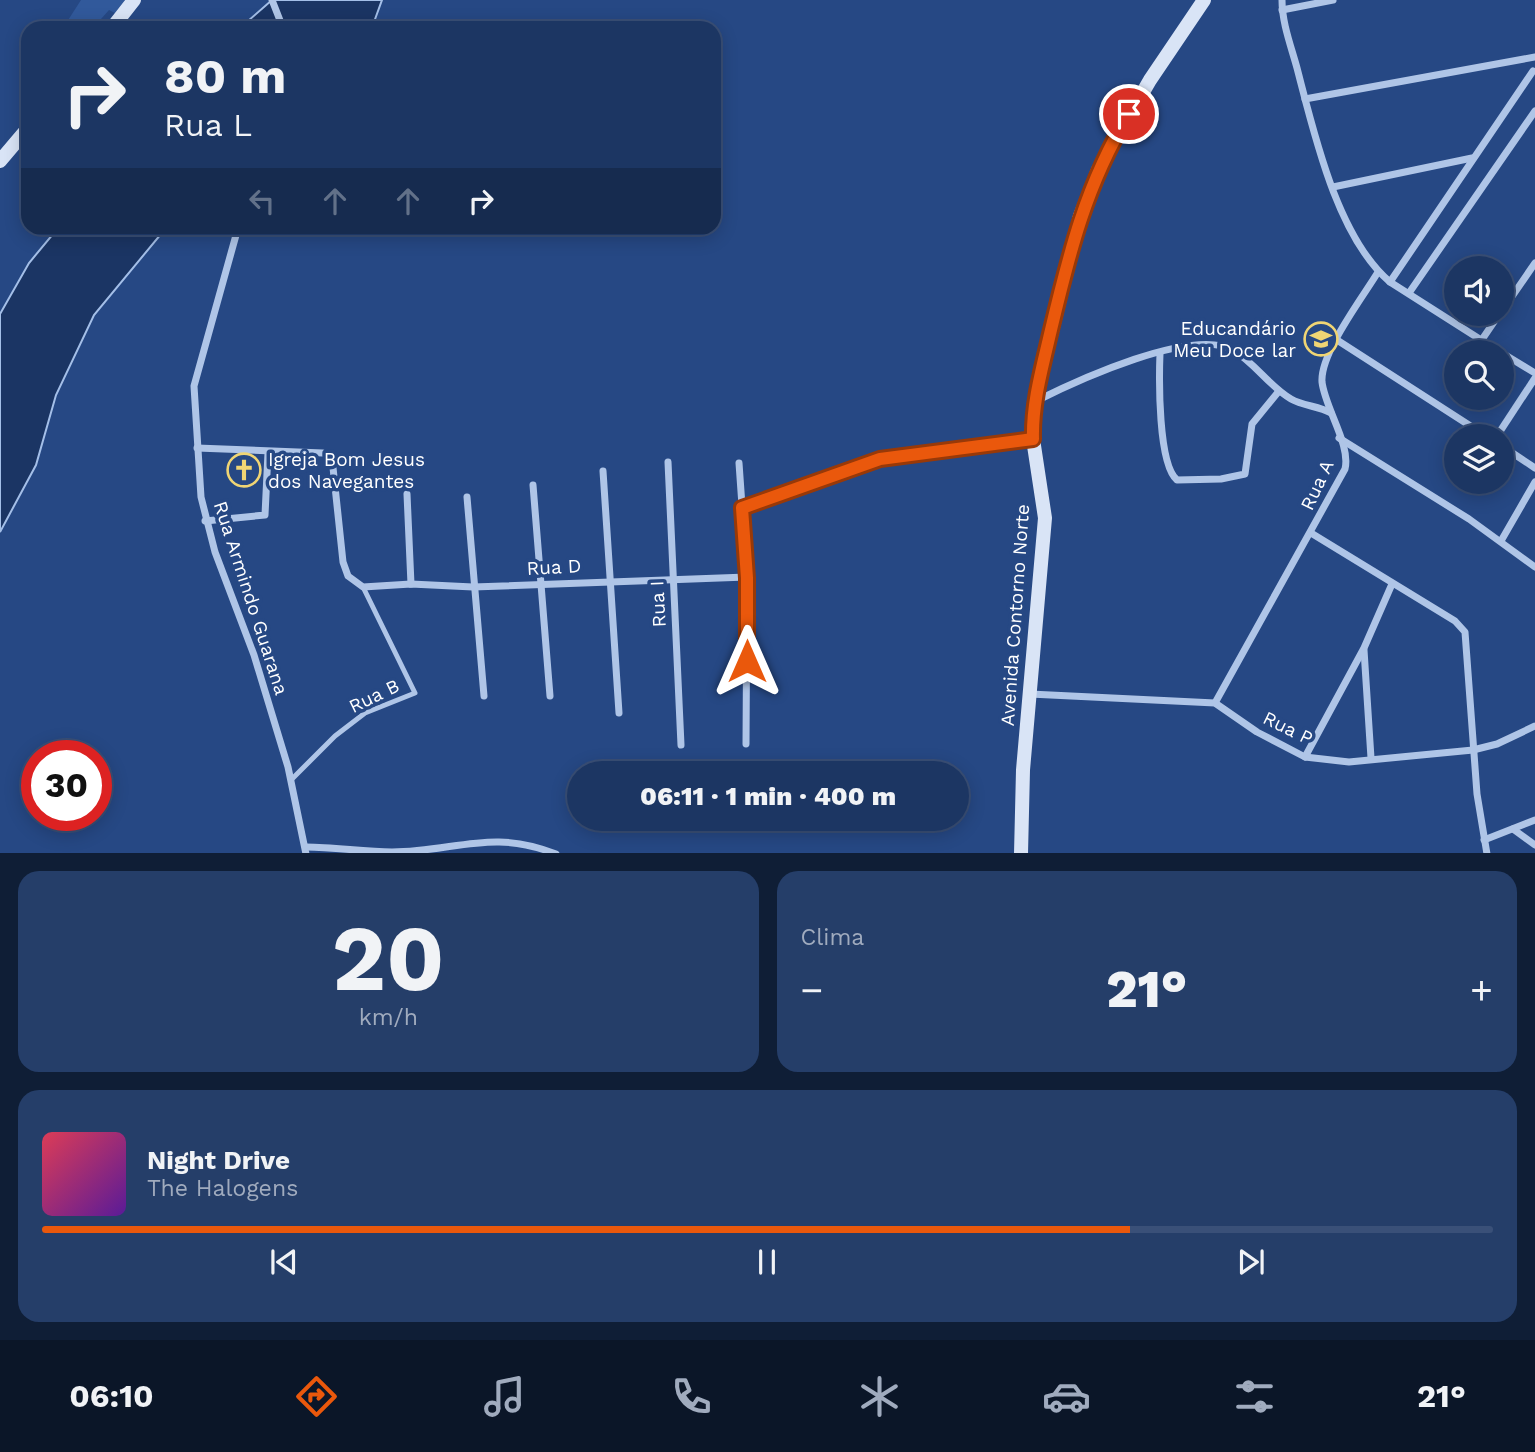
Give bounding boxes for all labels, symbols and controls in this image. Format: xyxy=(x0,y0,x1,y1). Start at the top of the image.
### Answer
text: 80 m xyxy=(164,47,286,105)
icon: right xyxy=(49,49,140,140)
pin xyxy=(1099,84,1159,144)
icon: arrive xyxy=(1110,95,1148,133)
text: Rua L xyxy=(164,106,252,144)
icon: left xyxy=(243,182,281,220)
icon: ahead xyxy=(316,182,354,220)
icon: ahead xyxy=(389,182,427,220)
icon: right xyxy=(462,182,500,220)
map controls xyxy=(1444,256,1514,494)
button: sound xyxy=(1444,256,1514,326)
place label: Educandário Meu Doce lar xyxy=(1173,317,1296,362)
school or university icon: Educandário Meu Doce lar xyxy=(1302,320,1340,358)
button: search xyxy=(1444,340,1514,410)
button: layers xyxy=(1444,424,1514,494)
place label: Igreja Bom Jesus dos Navegantes xyxy=(268,448,425,493)
church icon: Igreja Bom Jesus dos Navegantes xyxy=(225,451,263,489)
street label: Rua A xyxy=(1295,456,1339,514)
street label: Rua Armindo Guarana xyxy=(209,498,293,698)
street label: Avenida Contorno Norte xyxy=(996,503,1034,727)
street label: Rua D xyxy=(526,554,582,580)
street label: Rua I xyxy=(645,580,671,628)
position arrow xyxy=(710,624,784,698)
street label: Rua B xyxy=(345,674,403,718)
street label: Rua P xyxy=(1259,706,1317,750)
speed limit sign: 30 xyxy=(21,740,112,831)
text: 06:11 · 1 min · 400 m xyxy=(640,781,896,811)
text: 20 xyxy=(332,905,445,1012)
text: Clima xyxy=(801,924,864,951)
text: 21° xyxy=(1106,959,1187,1020)
text: − xyxy=(801,968,823,1012)
text: + xyxy=(1470,968,1493,1012)
text: km/h xyxy=(359,1004,418,1031)
text: Night Drive xyxy=(147,1145,290,1175)
text: The Halogens xyxy=(147,1175,298,1202)
icon: previous xyxy=(265,1243,303,1281)
icon: pause xyxy=(748,1243,786,1281)
icon: next xyxy=(1232,1243,1270,1281)
icon: directions xyxy=(292,1372,341,1421)
icon: music xyxy=(480,1372,529,1421)
icon: phone xyxy=(667,1372,716,1421)
icon: climate xyxy=(855,1372,904,1421)
icon: car xyxy=(1042,1372,1091,1421)
icon: filters xyxy=(1230,1372,1279,1421)
text: 06:10 xyxy=(69,1377,154,1415)
text: 21° xyxy=(1417,1377,1466,1415)

